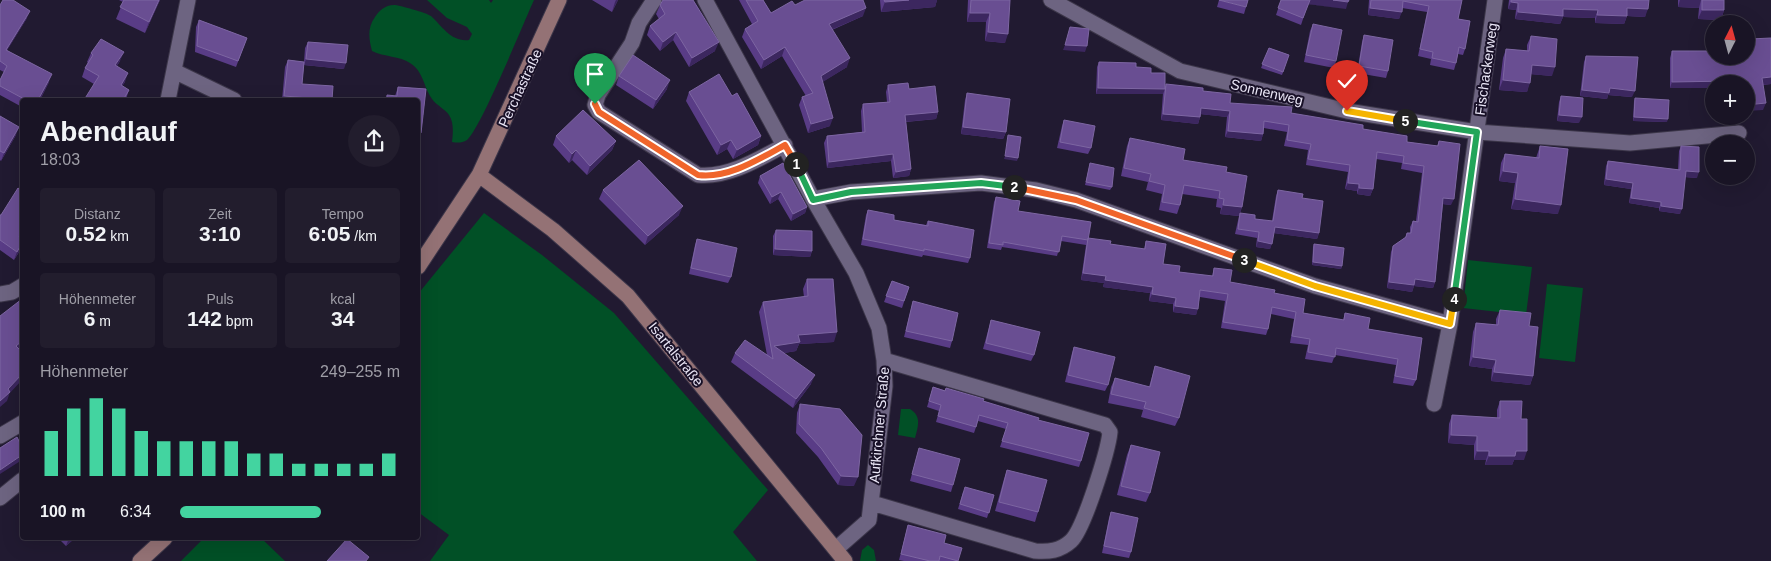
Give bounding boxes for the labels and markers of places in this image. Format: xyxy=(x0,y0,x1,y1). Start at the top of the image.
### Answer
pin xyxy=(574,53,616,104)
pin xyxy=(1326,60,1368,111)
pin: 5 xyxy=(1392,108,1418,134)
pin: 1 xyxy=(784,152,808,176)
pin: 2 xyxy=(1002,174,1026,200)
pin: 3 xyxy=(1232,248,1256,272)
pin: 4 xyxy=(1442,286,1466,312)

